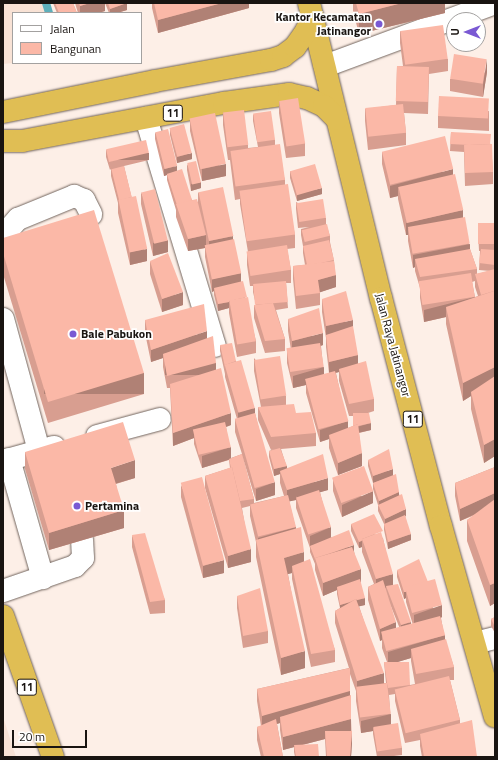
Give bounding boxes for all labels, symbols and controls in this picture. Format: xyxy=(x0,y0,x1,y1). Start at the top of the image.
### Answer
place label: Kantor Kecamatan Jatinangor xyxy=(275,10,371,38)
legend xyxy=(12,12,142,64)
north arrow xyxy=(446,12,486,52)
text: Jalan xyxy=(50,19,75,38)
marker: Kantor Kecamatan Jatinangor xyxy=(374,19,384,29)
text: U xyxy=(447,28,463,36)
text: Bangunan xyxy=(50,39,101,58)
road number: 11 xyxy=(162,104,184,122)
street label: Jalan Raya Jatinangor xyxy=(372,292,414,398)
place label: Bale Pabukon xyxy=(81,327,152,341)
marker: Bale Pabukon xyxy=(68,329,78,339)
road number: 11 xyxy=(402,410,424,428)
place label: Pertamina xyxy=(85,499,139,513)
marker: Pertamina xyxy=(72,501,82,511)
road number: 11 xyxy=(16,678,38,696)
scale bar xyxy=(14,722,89,748)
text: 20 m xyxy=(19,727,45,746)

